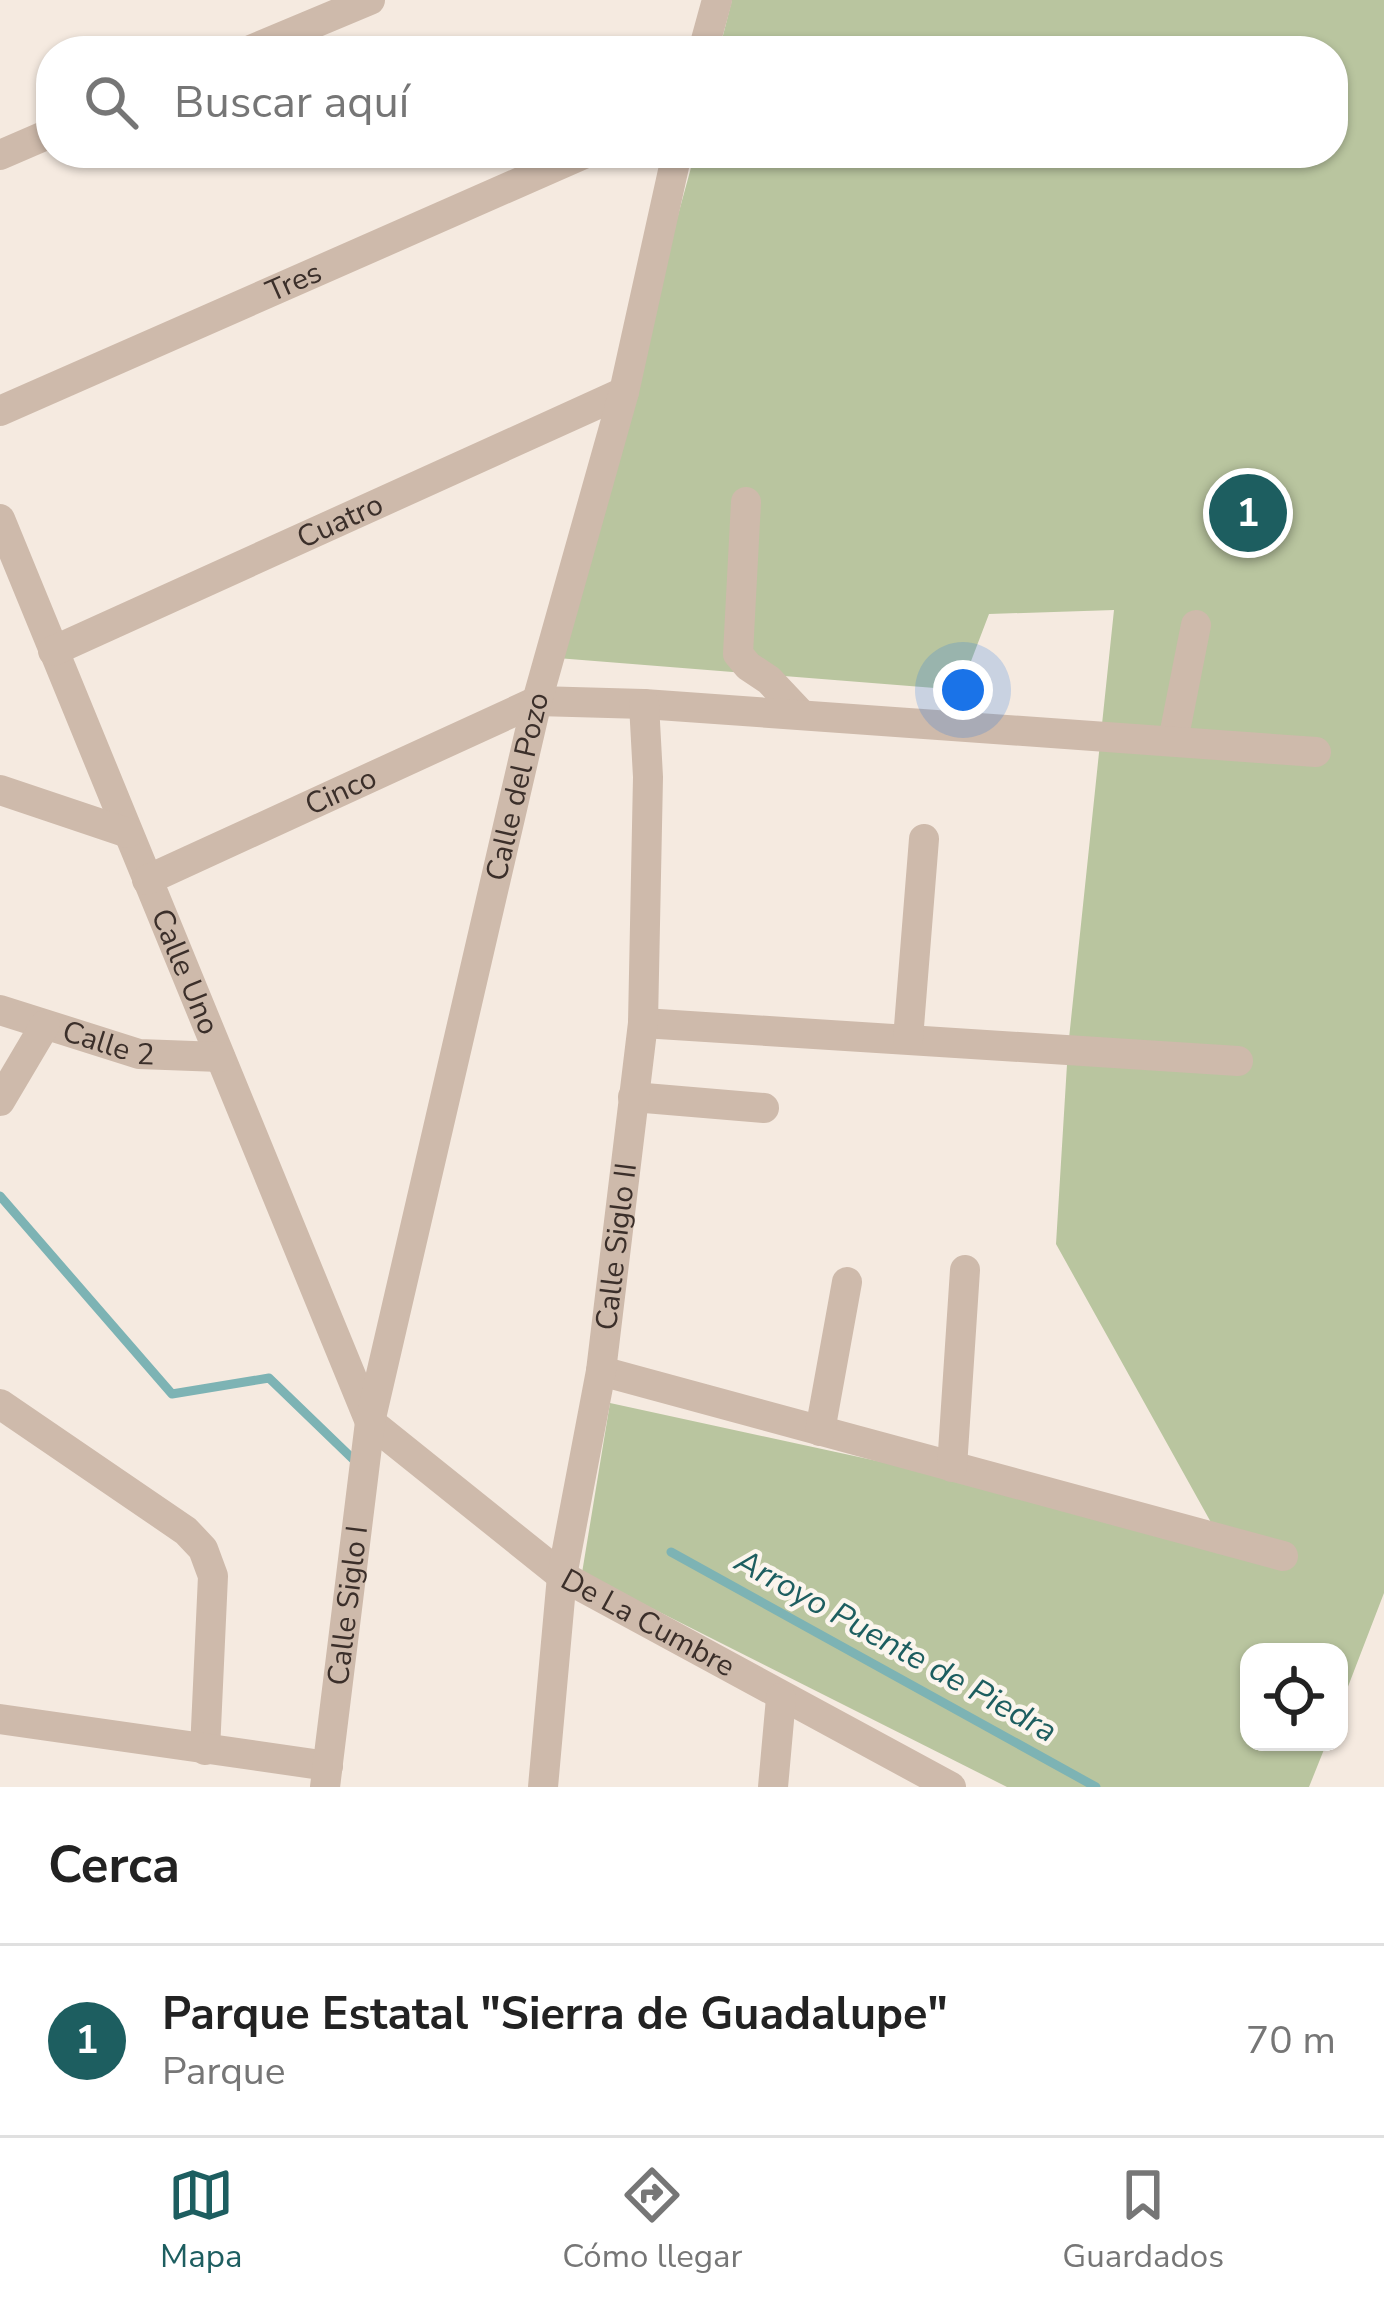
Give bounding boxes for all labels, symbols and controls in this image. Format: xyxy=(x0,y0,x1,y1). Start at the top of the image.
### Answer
search box xyxy=(36,36,1348,168)
icon: search xyxy=(78,69,144,135)
text: Buscar aquí xyxy=(174,72,409,133)
street label: Tres xyxy=(260,251,328,312)
pin: 1 xyxy=(1209,468,1287,558)
street label: Cuatro xyxy=(290,484,389,558)
your location xyxy=(933,660,993,720)
street label: Calle del Pozo xyxy=(476,688,559,885)
street label: Cinco xyxy=(298,757,383,825)
street label: Calle Uno xyxy=(141,902,229,1041)
street label: Calle 2 xyxy=(57,1011,155,1075)
street label: Calle Siglo II xyxy=(586,1160,646,1333)
street label: Calle Siglo I xyxy=(317,1523,378,1688)
water label: Arroyo Puente de Piedra xyxy=(726,1538,1065,1753)
street label: De La Cumbre xyxy=(554,1559,742,1687)
map controls xyxy=(1240,1643,1348,1751)
button: locate xyxy=(1240,1643,1348,1751)
text: Cerca xyxy=(48,1830,180,1900)
text: Parque Estatal "Sierra de Guadalupe" xyxy=(162,1984,948,2045)
text: 1 xyxy=(75,2014,99,2067)
text: 70 m xyxy=(1246,2014,1336,2067)
text: Parque xyxy=(162,2045,286,2098)
tab: Mapa xyxy=(160,2162,242,2279)
tab: Cómo llegar xyxy=(562,2162,742,2279)
tab: Guardados xyxy=(1062,2162,1224,2279)

